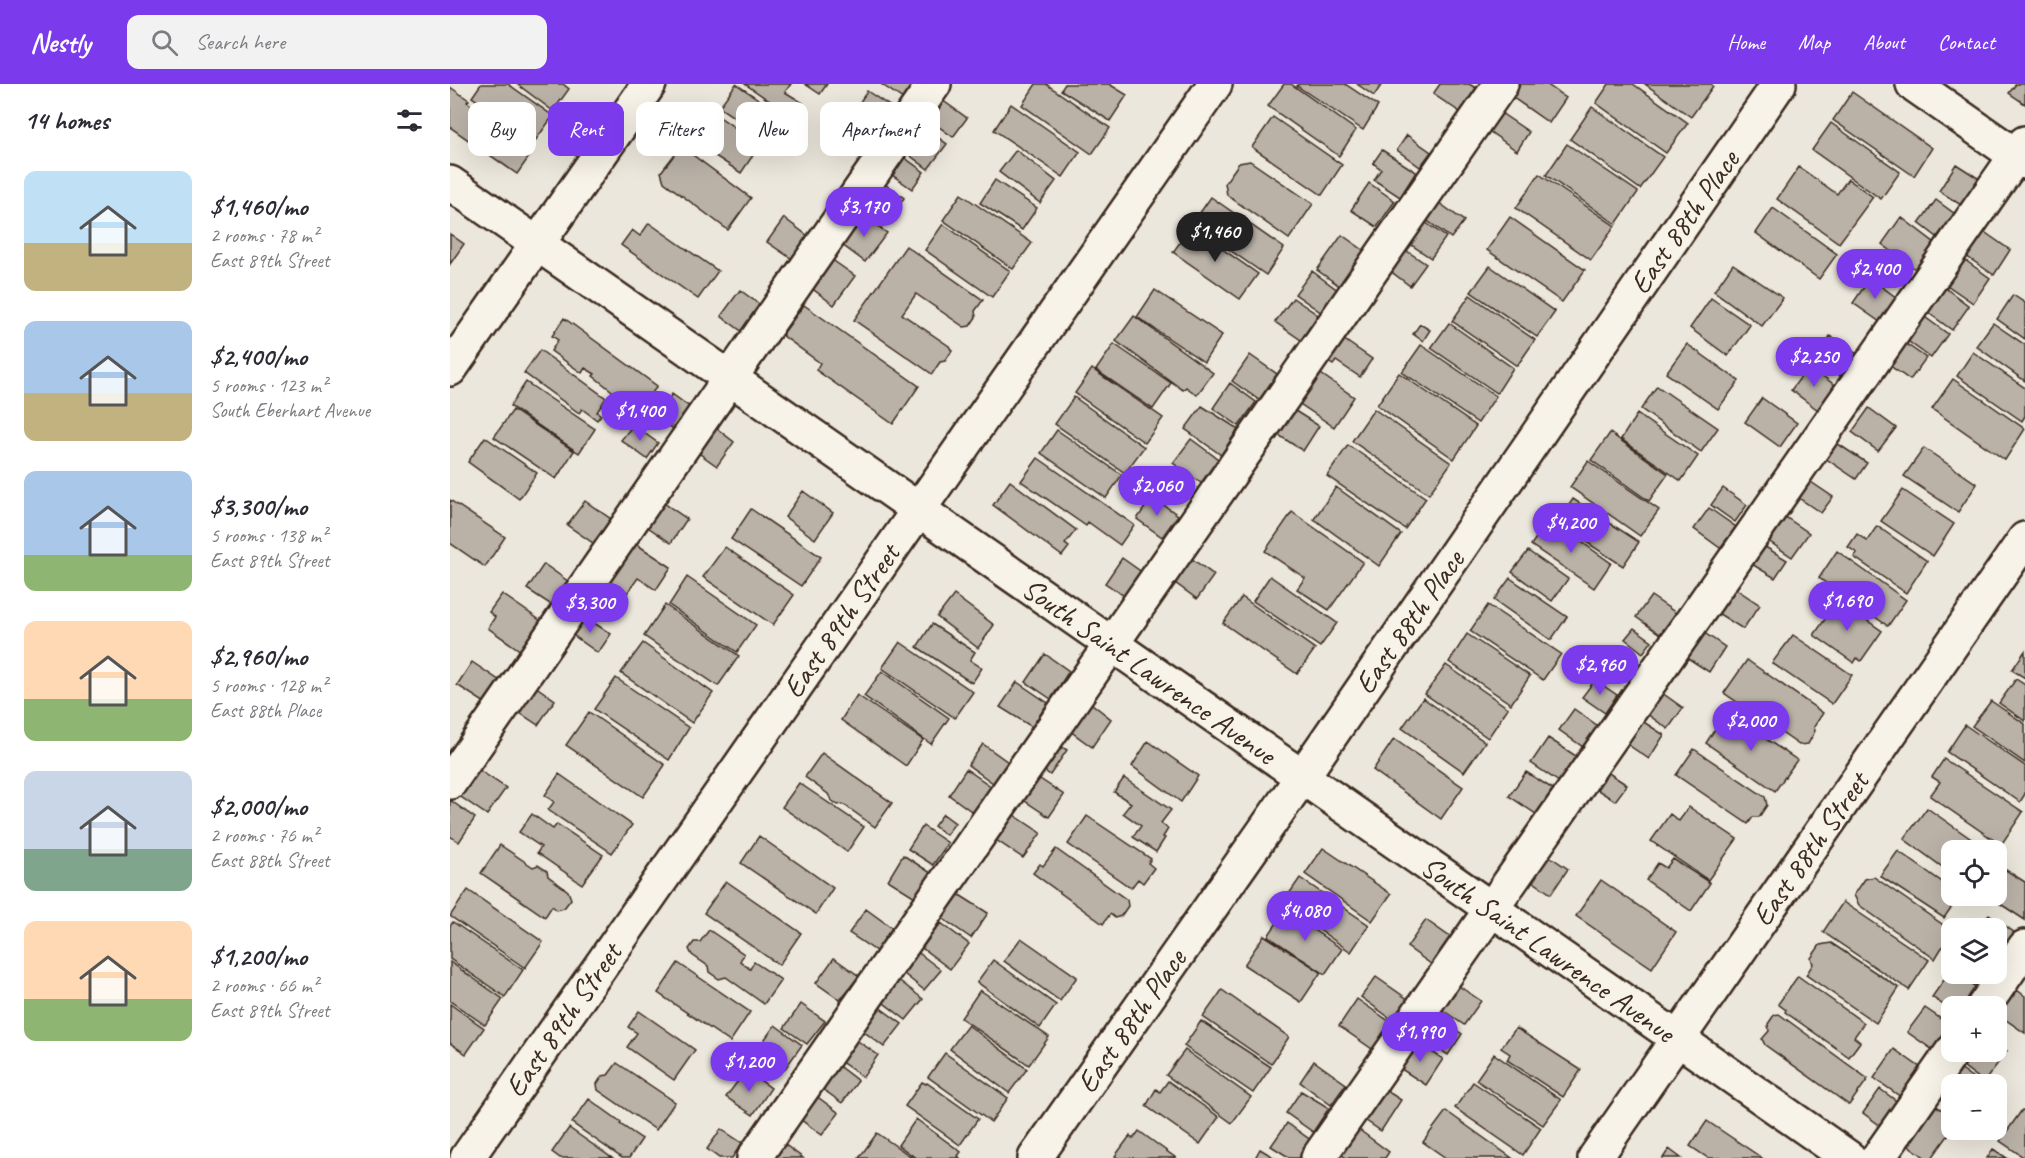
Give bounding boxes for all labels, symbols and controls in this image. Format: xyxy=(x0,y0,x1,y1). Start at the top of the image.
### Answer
search box xyxy=(127,15,547,69)
text: Nestly xyxy=(30,25,91,60)
icon: search xyxy=(148,26,181,59)
text: Search here xyxy=(196,28,285,56)
text: Home xyxy=(1727,29,1765,55)
text: Map xyxy=(1798,29,1830,55)
text: About xyxy=(1863,29,1905,55)
text: Contact xyxy=(1938,29,1995,55)
chip: Buy xyxy=(468,102,536,156)
chip: Rent xyxy=(548,102,624,156)
chip: Filters xyxy=(636,102,724,156)
chip: New xyxy=(736,102,808,156)
chip: Apartment xyxy=(820,102,940,156)
text: 14 homes xyxy=(24,104,109,137)
icon: filters xyxy=(393,104,426,137)
street label: East 88th Place xyxy=(1621,141,1749,301)
pin: $3,170 xyxy=(815,187,913,238)
text: $1,460/mo xyxy=(210,190,308,223)
text: $3,170 xyxy=(840,194,888,219)
icon: home xyxy=(72,195,144,267)
pin: $1,460 xyxy=(1166,212,1264,263)
text: $1,460 xyxy=(1190,219,1240,244)
text: 2 rooms · 78 m² xyxy=(210,223,318,248)
text: East 89th Street xyxy=(210,248,329,273)
pin: $2,400 xyxy=(1826,249,1924,300)
text: $2,400 xyxy=(1851,256,1899,281)
pin: $2,250 xyxy=(1765,337,1863,388)
text: $2,400/mo xyxy=(210,340,307,373)
text: $2,250 xyxy=(1790,344,1838,369)
icon: home xyxy=(72,345,144,417)
text: 5 rooms · 123 m² xyxy=(210,373,327,398)
pin: $1,400 xyxy=(591,391,689,442)
text: South Eberhart Avenue xyxy=(210,398,370,423)
text: $1,400 xyxy=(616,398,664,423)
pin: $2,060 xyxy=(1108,466,1206,517)
text: $2,060 xyxy=(1132,473,1182,498)
text: $3,300/mo xyxy=(210,490,307,523)
icon: home xyxy=(72,495,144,567)
pin: $4,200 xyxy=(1522,503,1620,554)
text: $4,200 xyxy=(1547,510,1595,535)
text: 5 rooms · 138 m² xyxy=(210,523,327,548)
street label: East 89th Street xyxy=(774,534,910,705)
street label: East 88th Place xyxy=(1346,541,1474,701)
text: East 89th Street xyxy=(210,548,329,573)
street label: South Saint Lawrence Avenue xyxy=(1015,569,1285,774)
pin: $1,690 xyxy=(1798,581,1896,632)
pin: $3,300 xyxy=(541,583,639,634)
text: $1,690 xyxy=(1822,588,1872,613)
text: $3,300 xyxy=(566,590,614,615)
text: $2,960/mo xyxy=(210,640,307,673)
icon: home xyxy=(72,645,144,717)
pin: $2,960 xyxy=(1551,645,1649,696)
text: $2,960 xyxy=(1575,652,1625,677)
text: 5 rooms · 128 m² xyxy=(210,673,327,698)
text: East 88th Place xyxy=(210,698,321,723)
pin: $2,000 xyxy=(1702,701,1800,752)
text: $2,000 xyxy=(1727,708,1775,733)
street label: East 88th Street xyxy=(1743,762,1879,933)
text: $2,000/mo xyxy=(210,790,307,823)
icon: home xyxy=(72,795,144,867)
text: 2 rooms · 76 m² xyxy=(210,823,318,848)
map controls xyxy=(1941,840,2007,1140)
button: locate xyxy=(1941,840,2007,906)
street label: South Saint Lawrence Avenue xyxy=(1414,847,1684,1052)
text: East 88th Street xyxy=(210,848,329,873)
pin: $4,080 xyxy=(1256,891,1354,942)
text: $4,080 xyxy=(1281,898,1329,923)
button: layers xyxy=(1941,918,2007,984)
street label: East 89th Street xyxy=(496,933,632,1104)
text: $1,200/mo xyxy=(210,940,307,973)
street label: East 88th Place xyxy=(1068,940,1196,1100)
icon: home xyxy=(72,945,144,1017)
text: 2 rooms · 66 m² xyxy=(210,973,318,998)
button: + xyxy=(1941,996,2007,1062)
text: East 89th Street xyxy=(210,998,329,1023)
pin: $1,990 xyxy=(1371,1012,1469,1063)
text: $1,990 xyxy=(1396,1019,1444,1044)
pin: $1,200 xyxy=(700,1042,798,1093)
text: $1,200 xyxy=(725,1049,773,1074)
button: − xyxy=(1941,1074,2007,1140)

